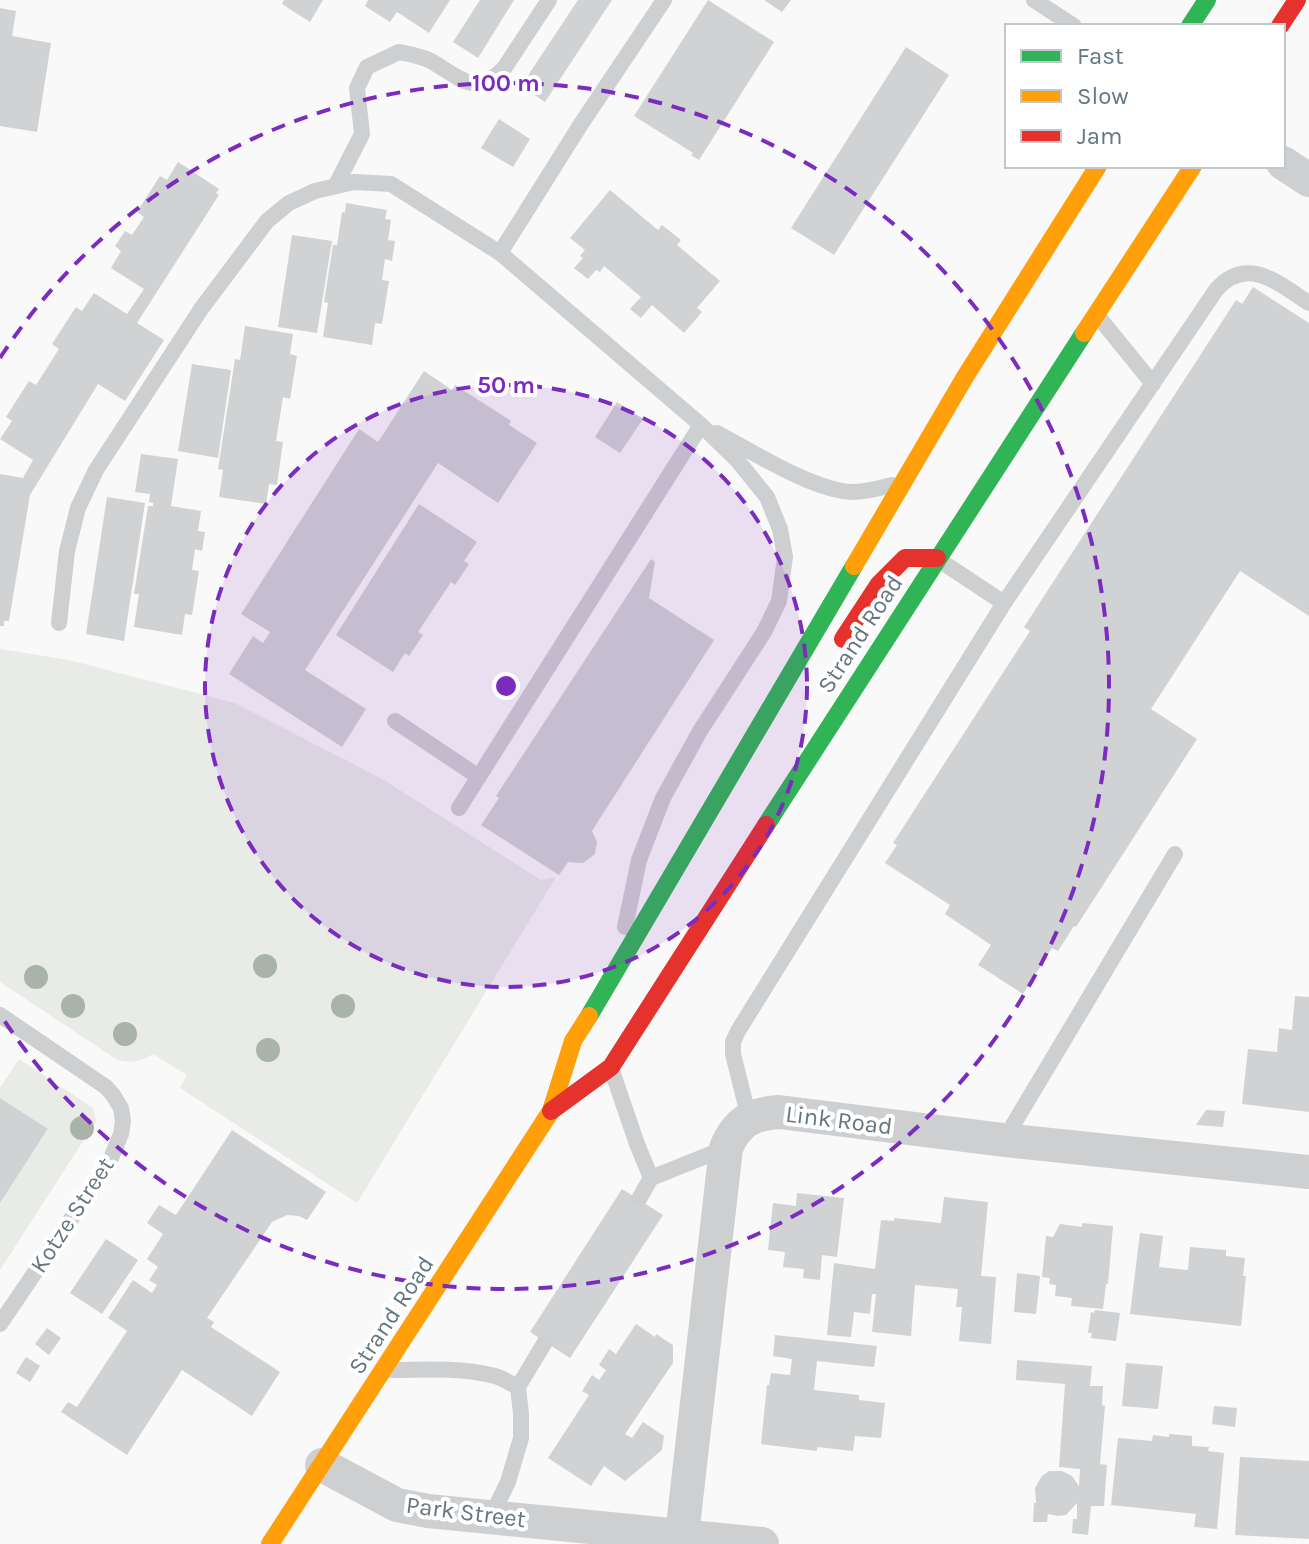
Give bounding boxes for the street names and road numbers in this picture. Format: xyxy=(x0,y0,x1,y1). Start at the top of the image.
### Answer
street label: Strand Road xyxy=(811,570,909,698)
street label: Link Road xyxy=(784,1100,894,1140)
street label: Kotze Street xyxy=(24,1152,120,1278)
street label: Strand Road xyxy=(342,1251,440,1379)
street label: Park Street xyxy=(405,1491,527,1533)

